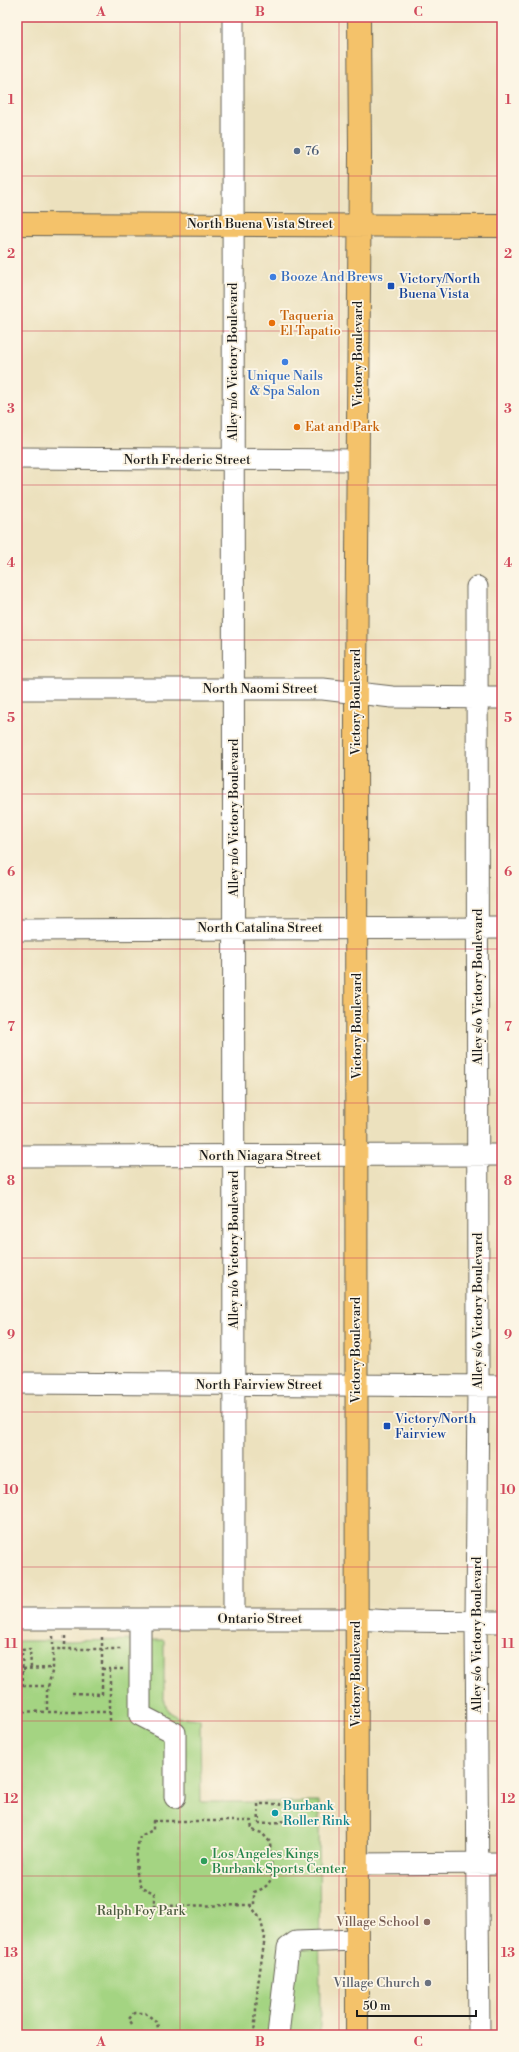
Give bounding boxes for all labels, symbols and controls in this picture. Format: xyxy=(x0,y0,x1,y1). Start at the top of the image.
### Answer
text: A xyxy=(95,4,106,20)
text: B xyxy=(255,4,265,20)
text: C xyxy=(413,4,423,20)
text: 1 xyxy=(8,92,15,108)
text: 1 xyxy=(505,92,512,108)
place label: 76 xyxy=(305,143,319,159)
marker: 76 xyxy=(292,146,302,156)
street label: North Buena Vista Street xyxy=(187,216,333,232)
text: 2 xyxy=(7,246,15,262)
text: 2 xyxy=(504,246,512,262)
place label: Booze And Brews xyxy=(280,269,383,285)
place label: Victory/North Buena Vista xyxy=(398,271,481,302)
marker: Booze And Brews xyxy=(268,272,278,282)
marker: Victory/North Buena Vista xyxy=(386,281,396,291)
street label: Alley n/o Victory Boulevard xyxy=(225,282,241,442)
street label: Victory Boulevard xyxy=(350,300,366,408)
place label: Taqueria El Tapatio xyxy=(280,308,341,339)
marker: Taqueria El Tapatio xyxy=(267,318,277,328)
marker: Unique Nails & Spa Salon xyxy=(280,357,290,367)
place label: Unique Nails & Spa Salon xyxy=(247,368,323,399)
text: 3 xyxy=(7,401,15,417)
text: 3 xyxy=(504,401,512,417)
place label: Eat and Park xyxy=(305,419,380,435)
marker: Eat and Park xyxy=(292,422,302,432)
street label: North Frederic Street xyxy=(123,452,251,468)
text: 4 xyxy=(7,555,16,571)
text: 4 xyxy=(504,555,513,571)
street label: Victory Boulevard xyxy=(348,648,364,756)
street label: North Naomi Street xyxy=(203,681,318,697)
text: 5 xyxy=(7,710,15,726)
text: 5 xyxy=(504,710,512,726)
street label: Alley n/o Victory Boulevard xyxy=(226,738,242,898)
text: 6 xyxy=(7,864,15,880)
text: 6 xyxy=(504,864,512,880)
street label: Alley s/o Victory Boulevard xyxy=(470,908,486,1066)
street label: North Catalina Street xyxy=(197,920,323,936)
street label: Victory Boulevard xyxy=(349,972,365,1080)
text: 7 xyxy=(7,1019,15,1035)
text: 7 xyxy=(504,1019,512,1035)
street label: North Niagara Street xyxy=(199,1148,321,1164)
street label: Alley n/o Victory Boulevard xyxy=(226,1170,242,1330)
text: 8 xyxy=(7,1173,15,1189)
text: 8 xyxy=(504,1173,512,1189)
street label: Alley s/o Victory Boulevard xyxy=(470,1232,486,1390)
street label: Victory Boulevard xyxy=(348,1296,364,1404)
text: 9 xyxy=(7,1327,15,1343)
text: 9 xyxy=(504,1327,512,1343)
street label: North Fairview Street xyxy=(196,1377,323,1393)
place label: Victory/North Fairview xyxy=(394,1411,477,1442)
marker: Victory/North Fairview xyxy=(382,1421,392,1431)
text: 10 xyxy=(3,1482,19,1498)
text: 10 xyxy=(500,1482,516,1498)
street label: Alley s/o Victory Boulevard xyxy=(469,1556,485,1714)
street label: Ontario Street xyxy=(218,1611,303,1627)
street label: Victory Boulevard xyxy=(348,1620,364,1728)
text: 11 xyxy=(5,1636,18,1652)
text: 11 xyxy=(502,1636,515,1652)
text: 12 xyxy=(4,1791,18,1807)
text: 12 xyxy=(501,1791,515,1807)
place label: Burbank Roller Rink xyxy=(282,1798,351,1829)
marker: Burbank Roller Rink xyxy=(270,1808,280,1818)
place label: Los Angeles Kings Burbank Sports Center xyxy=(211,1846,347,1877)
marker: Los Angeles Kings Burbank Sports Center xyxy=(199,1856,209,1866)
park label: Ralph Foy Park xyxy=(97,1903,186,1919)
place label: Village School xyxy=(335,1914,419,1930)
marker: Village School xyxy=(422,1917,432,1927)
text: 13 xyxy=(4,1945,18,1961)
text: 13 xyxy=(501,1945,515,1961)
place label: Village Church xyxy=(332,1975,420,1991)
marker: Village Church xyxy=(423,1978,433,1988)
scale bar xyxy=(357,1992,476,2018)
text: 50 m xyxy=(363,1999,391,2014)
text: A xyxy=(95,2034,106,2050)
text: B xyxy=(255,2034,265,2050)
text: C xyxy=(413,2034,423,2050)

